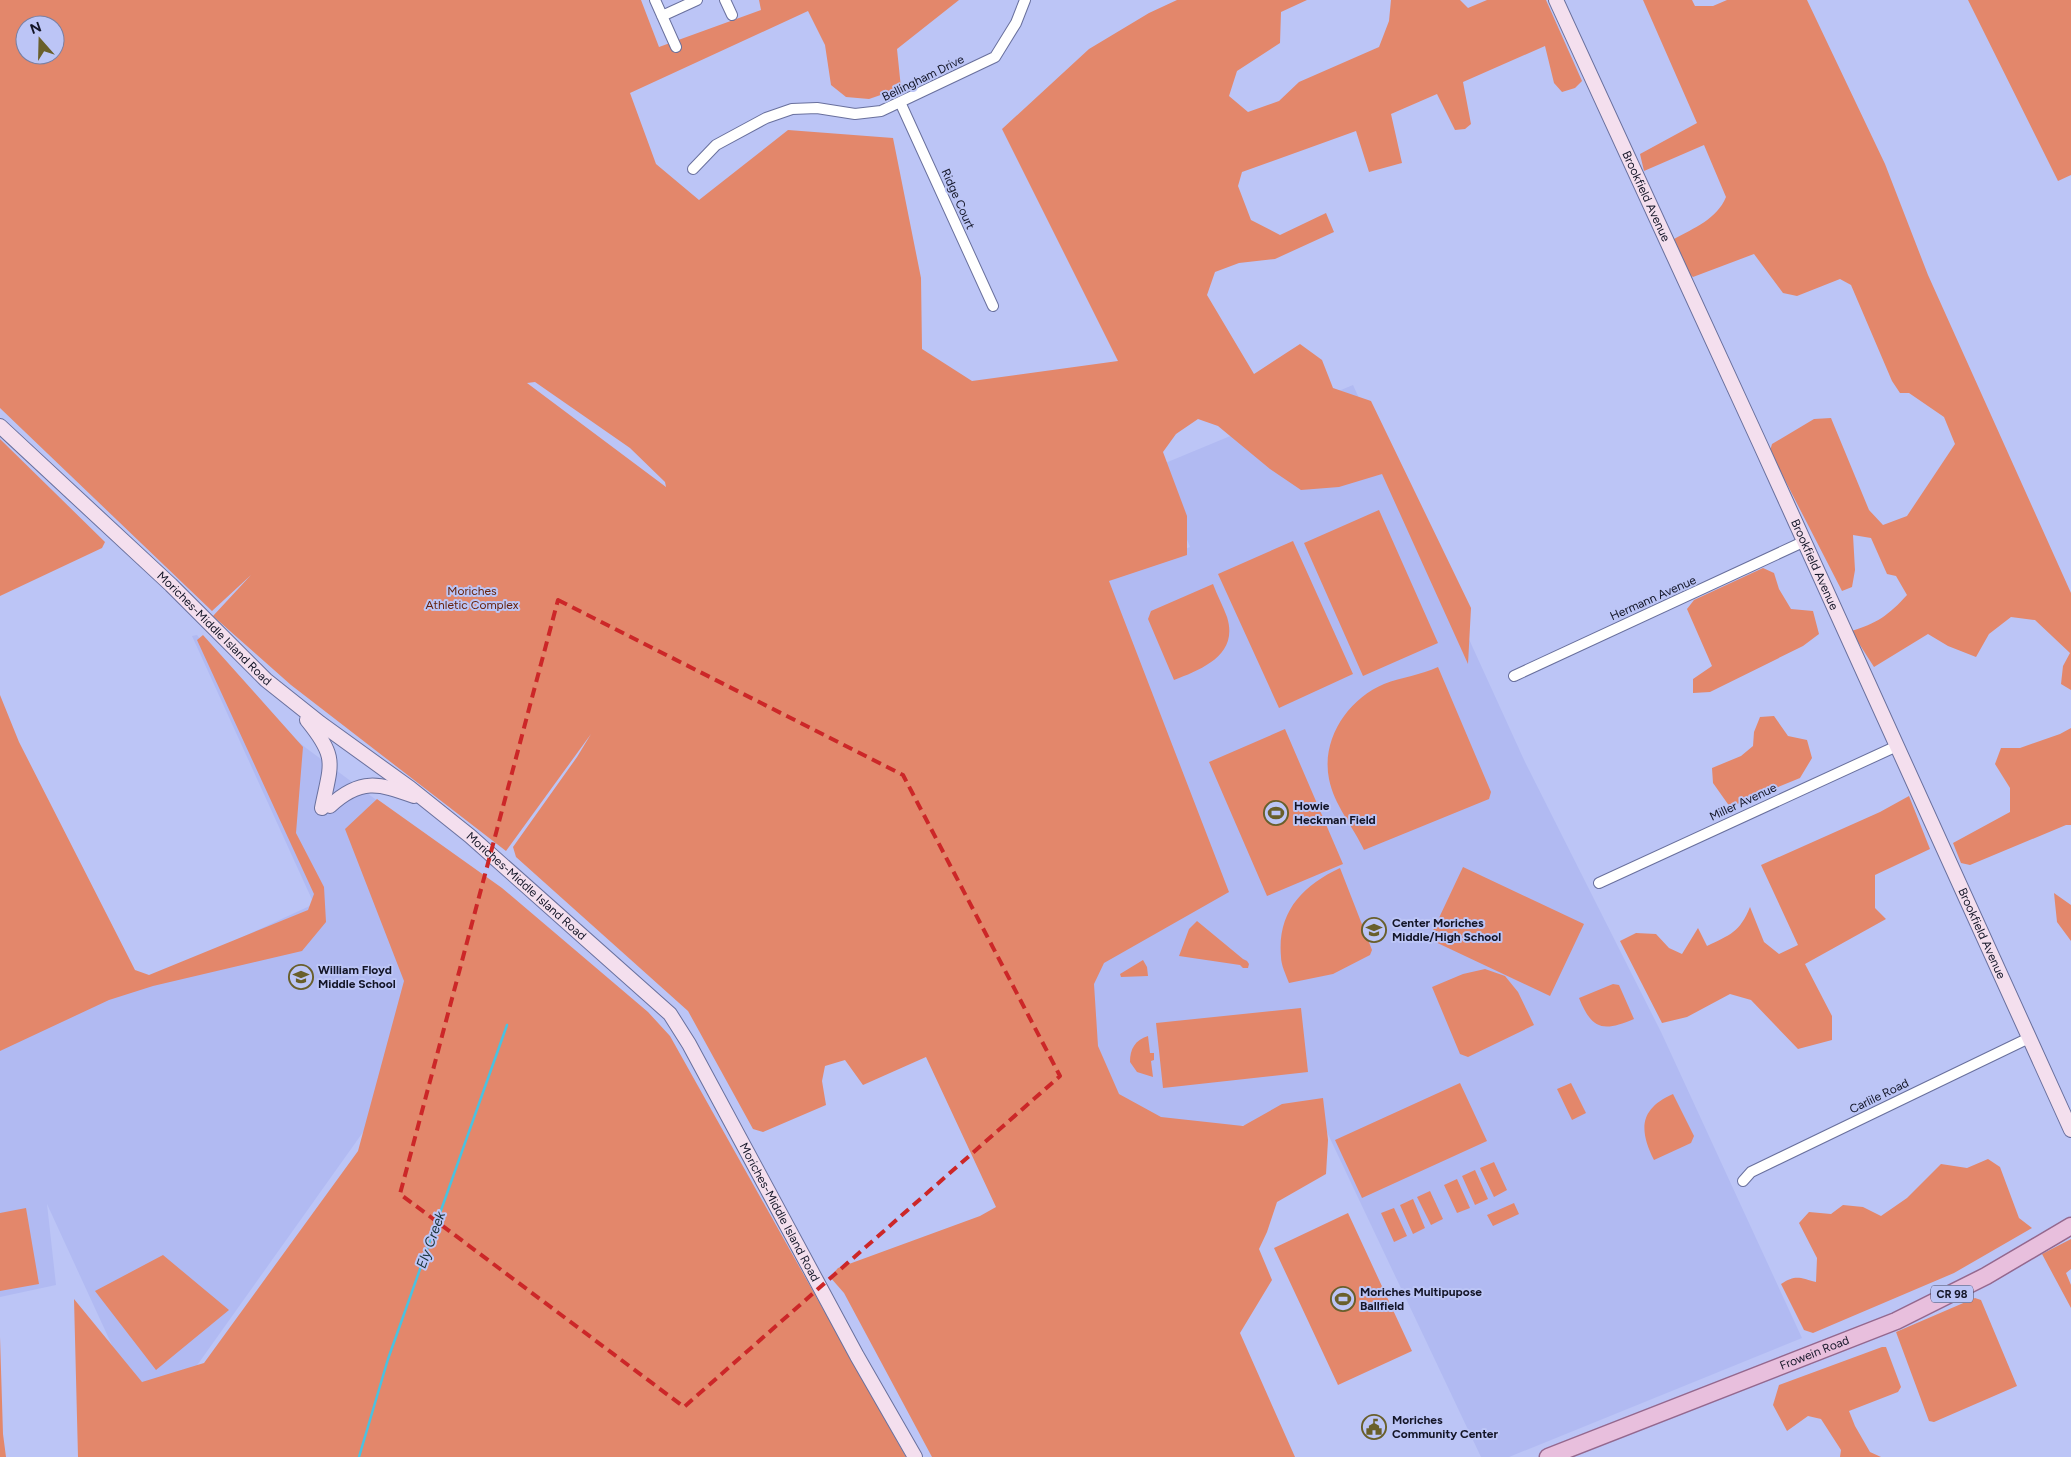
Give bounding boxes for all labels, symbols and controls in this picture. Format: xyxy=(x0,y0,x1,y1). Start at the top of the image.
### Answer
north arrow xyxy=(15,15,65,65)
text: N xyxy=(28,18,44,38)
street label: Bellingham Drive xyxy=(880,52,967,104)
street label: Brookfield Avenue xyxy=(1619,149,1673,244)
street label: Ridge Court xyxy=(938,167,978,232)
street label: Brookfield Avenue xyxy=(1788,517,1841,613)
street label: Moriches-Middle Island Road xyxy=(154,569,274,689)
street label: Hermann Avenue xyxy=(1608,573,1699,623)
park label: Moriches Athletic Complex xyxy=(425,584,519,612)
street label: Miller Avenue xyxy=(1707,780,1779,824)
place label: Howie Heckman Field xyxy=(1294,799,1376,827)
sports icon: Howie Heckman Field xyxy=(1263,800,1289,826)
street label: Moriches-Middle Island Road xyxy=(463,829,589,943)
street label: Brookfield Avenue xyxy=(1955,886,2009,981)
place label: Center Moriches Middle/High School xyxy=(1392,916,1501,944)
school or university icon: Center Moriches Middle/High School xyxy=(1361,917,1387,943)
place label: William Floyd Middle School xyxy=(318,963,396,991)
school or university icon: William Floyd Middle School xyxy=(288,964,314,990)
street label: Carlile Road xyxy=(1847,1076,1911,1116)
street label: Moriches-Middle Island Road xyxy=(737,1140,823,1284)
water label: Ely Creek xyxy=(413,1208,450,1271)
place label: Moriches Multipupose Ballfield xyxy=(1360,1285,1482,1313)
sports icon: Moriches Multipupose Ballfield xyxy=(1330,1286,1356,1312)
road number: CR 98 xyxy=(1931,1286,1973,1302)
street label: Frowein Road xyxy=(1778,1333,1851,1373)
place label: Moriches Community Center xyxy=(1392,1413,1498,1441)
public building icon: Moriches Community Center xyxy=(1361,1414,1387,1440)

